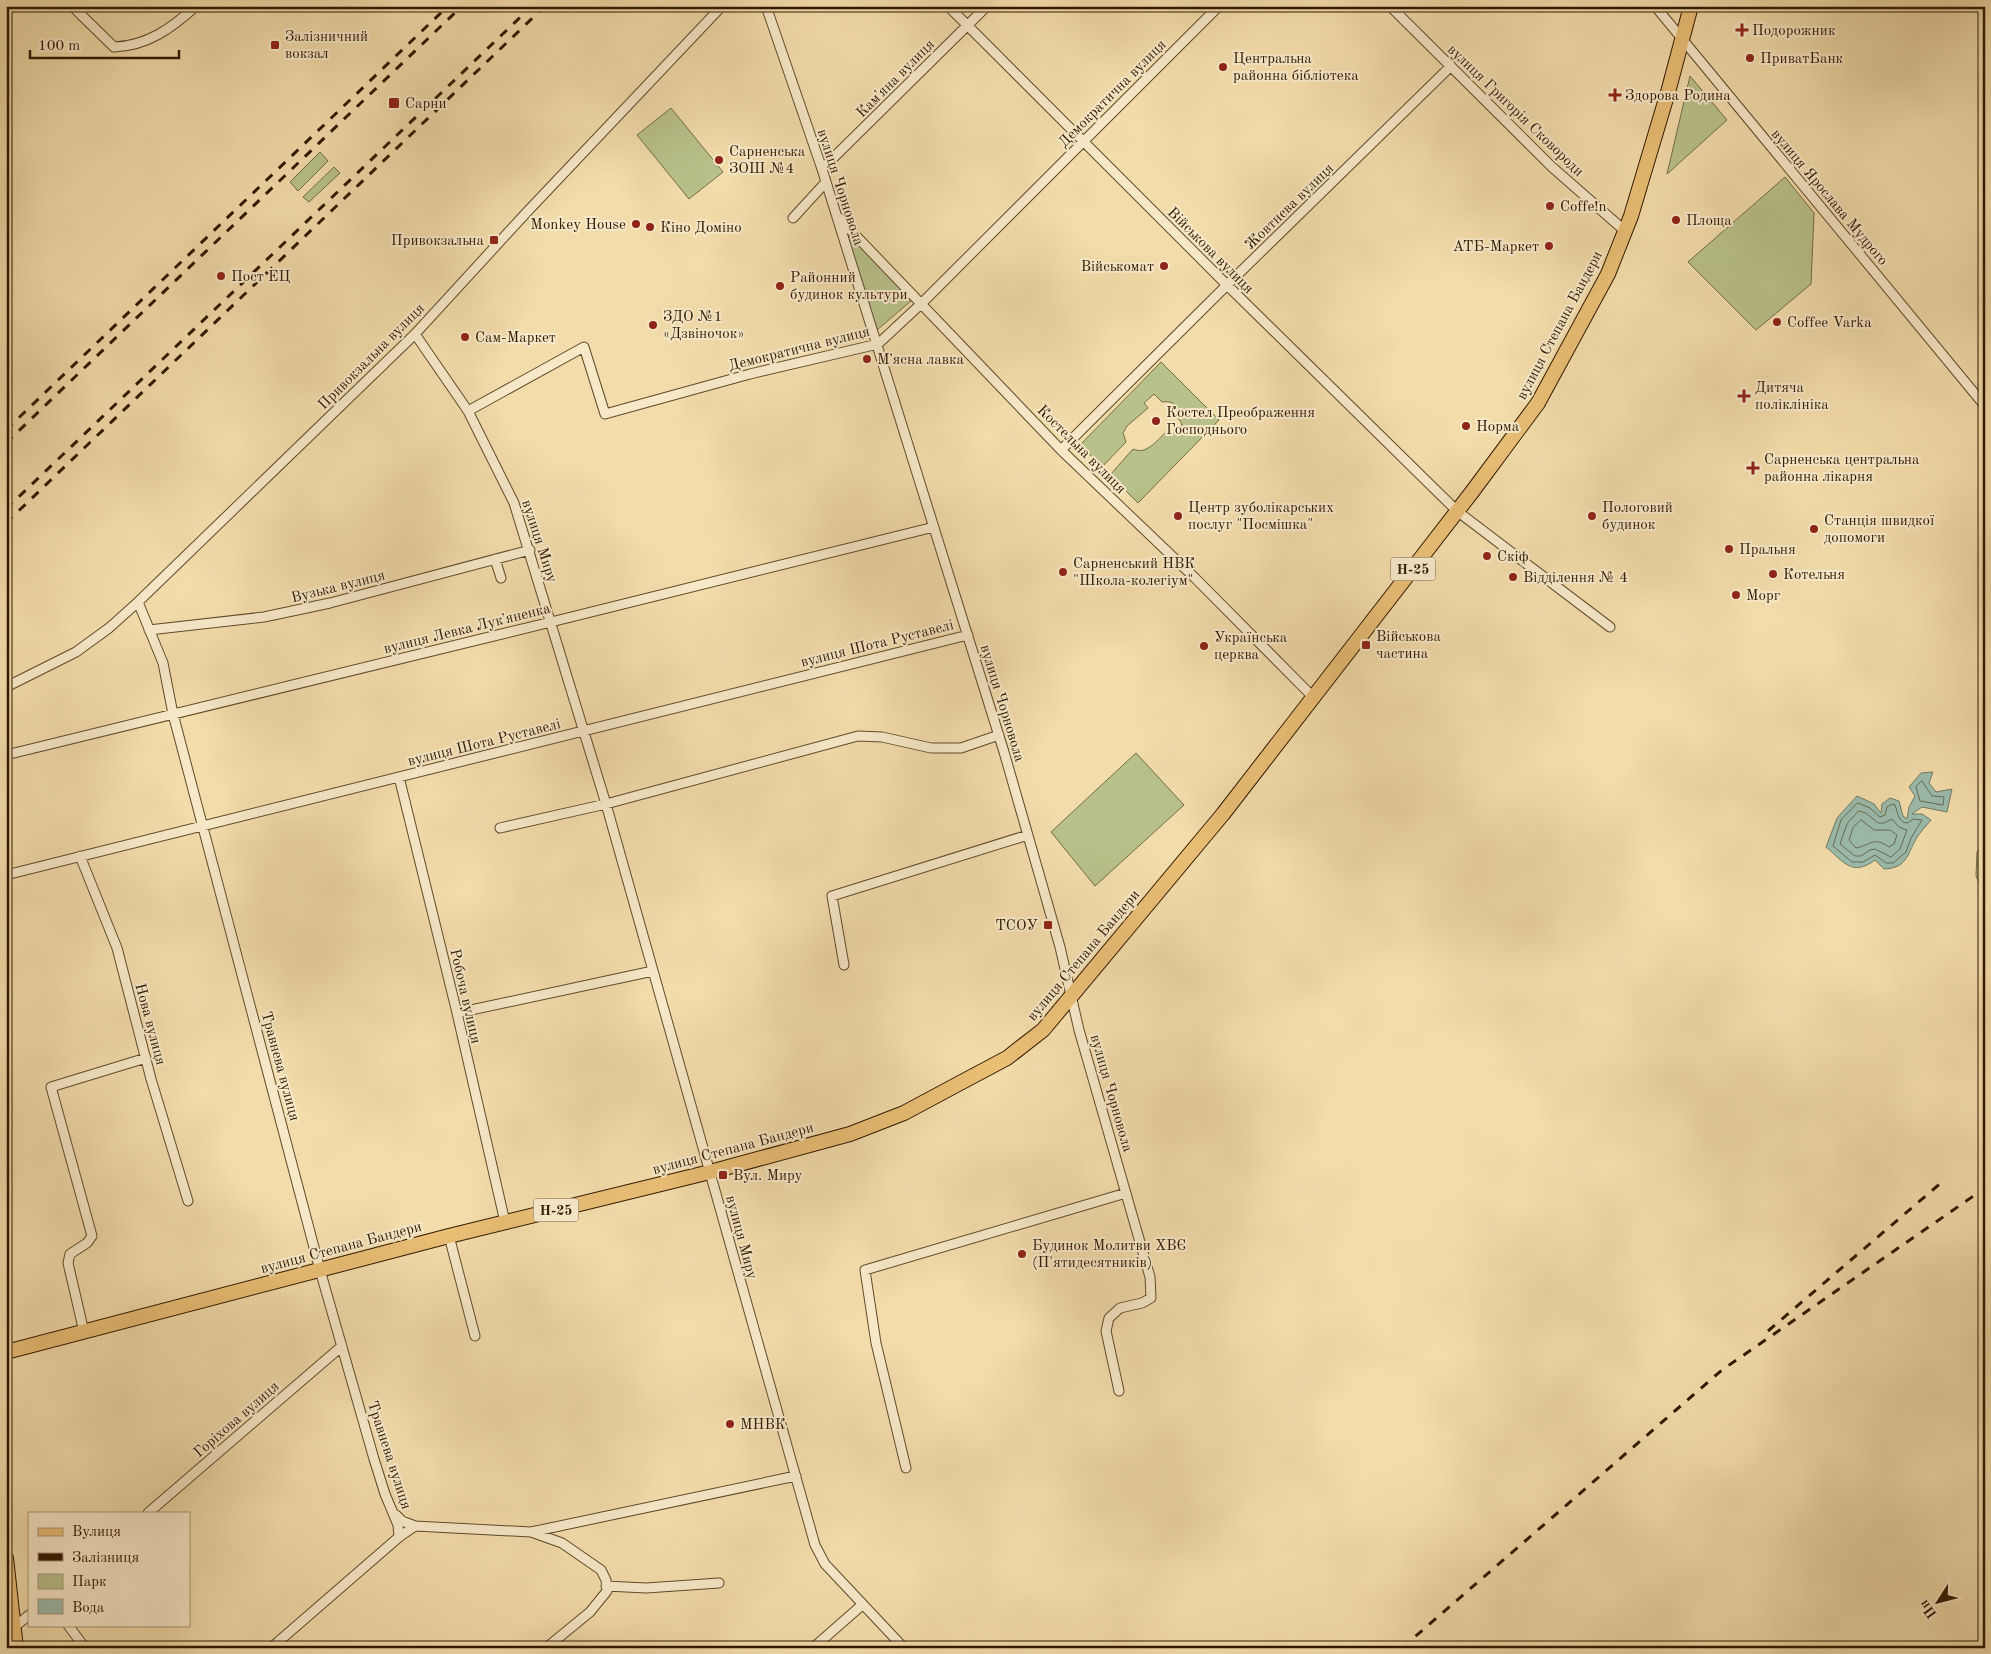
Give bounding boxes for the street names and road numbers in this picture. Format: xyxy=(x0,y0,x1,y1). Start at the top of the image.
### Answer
street label: Камʼяна вулиця xyxy=(854,37,938,121)
street label: Демократична вулиця xyxy=(1056,37,1170,151)
street label: вулиця Григорія Сковороди xyxy=(1444,42,1586,180)
street label: вулиця Чорновола xyxy=(814,127,866,248)
street label: вулиця Ярослава Мудрого xyxy=(1768,127,1890,269)
street label: Жовтнева вулиця xyxy=(1243,161,1337,253)
street label: Військова вулиця xyxy=(1164,205,1256,297)
street label: вулиця Степана Бандери xyxy=(1515,249,1606,403)
street label: Привокзальна вулиця xyxy=(316,301,428,413)
street label: Демократична вулиця xyxy=(727,325,872,374)
street label: Костельна вулиця xyxy=(1034,403,1128,497)
street label: вулиця Миру xyxy=(518,498,559,585)
road number: Н-25 xyxy=(1390,558,1436,580)
street label: Вузька вулиця xyxy=(290,569,387,606)
street label: вулиця Левка Лукʼяненка xyxy=(382,601,553,657)
street label: вулиця Шота Руставелі xyxy=(799,618,955,671)
street label: вулиця Чорновола xyxy=(977,643,1027,764)
street label: вулиця Шота Руставелі xyxy=(406,717,562,770)
street label: вулиця Степана Бандери xyxy=(1025,888,1143,1024)
street label: Робоча вулиця xyxy=(446,948,483,1045)
street label: Нова вулиця xyxy=(131,982,168,1067)
street label: Травнева вулиця xyxy=(258,1010,301,1123)
street label: вулиця Чорновола xyxy=(1087,1033,1135,1155)
street label: вулиця Степана Бандери xyxy=(651,1121,816,1178)
street label: вулиця Миру xyxy=(722,1194,759,1281)
road number: Н-25 xyxy=(534,1198,578,1222)
street label: вулиця Степана Бандери xyxy=(259,1220,424,1277)
street label: Горіхова вулиця xyxy=(191,1379,283,1461)
street label: Травнева вулиця xyxy=(364,1399,413,1512)

